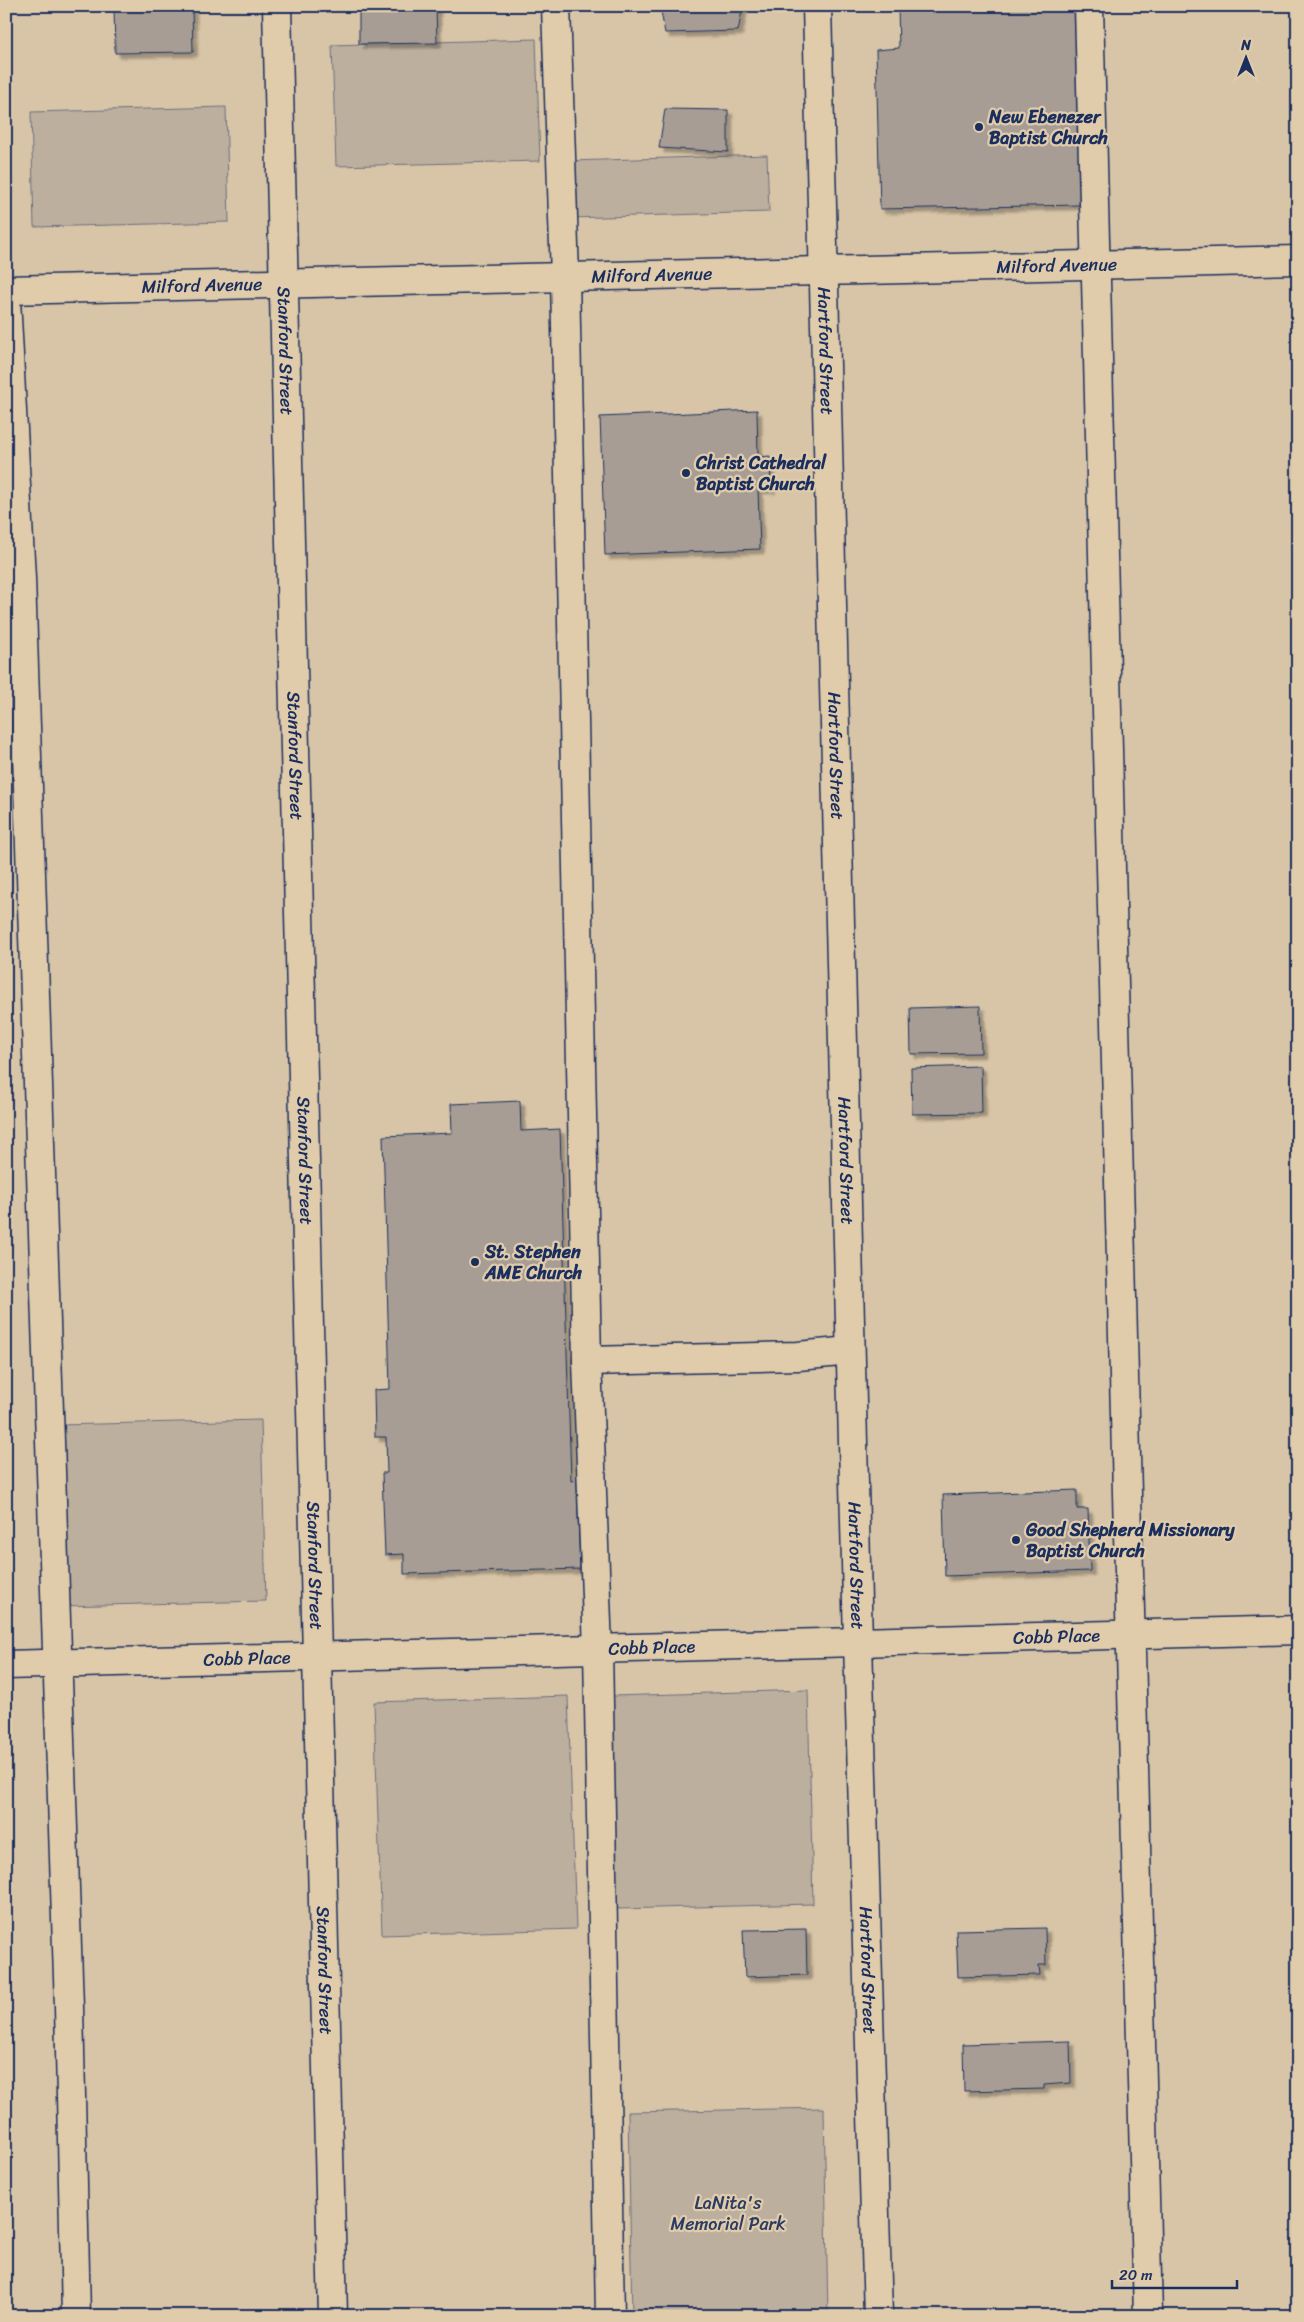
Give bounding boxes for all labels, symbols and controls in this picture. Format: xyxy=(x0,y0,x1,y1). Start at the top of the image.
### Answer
north arrow xyxy=(1222,32,1272,82)
text: N xyxy=(1240,33,1251,58)
place label: New Ebenezer Baptist Church xyxy=(988,101,1108,154)
marker: New Ebenezer Baptist Church xyxy=(973,121,985,133)
street label: Milford Avenue xyxy=(996,248,1118,283)
street label: Milford Avenue xyxy=(591,258,713,292)
street label: Milford Avenue xyxy=(141,268,263,303)
street label: Stanford Street xyxy=(268,286,303,416)
street label: Hartford Street xyxy=(808,287,843,415)
place label: Christ Cathedral Baptist Church xyxy=(695,447,827,500)
marker: Christ Cathedral Baptist Church xyxy=(680,467,692,479)
street label: Stanford Street xyxy=(278,691,313,821)
street label: Hartford Street xyxy=(818,691,853,820)
street label: Stanford Street xyxy=(287,1096,323,1226)
street label: Hartford Street xyxy=(828,1096,864,1225)
place label: St. Stephen AME Church xyxy=(484,1236,583,1289)
marker: St. Stephen AME Church xyxy=(469,1256,481,1268)
street label: Stanford Street xyxy=(297,1501,332,1630)
street label: Hartford Street xyxy=(838,1501,874,1630)
place label: Good Shepherd Missionary Baptist Church xyxy=(1025,1514,1235,1567)
marker: Good Shepherd Missionary Baptist Church xyxy=(1010,1534,1022,1546)
street label: Cobb Place xyxy=(1013,1619,1101,1654)
street label: Cobb Place xyxy=(608,1630,696,1665)
street label: Cobb Place xyxy=(203,1641,291,1676)
street label: Stanford Street xyxy=(307,1906,342,2035)
street label: Hartford Street xyxy=(850,1906,886,2035)
park label: LaNita's Memorial Park xyxy=(670,2187,786,2240)
scale bar xyxy=(1112,2257,1236,2289)
text: 20 m xyxy=(1119,2262,1153,2288)

